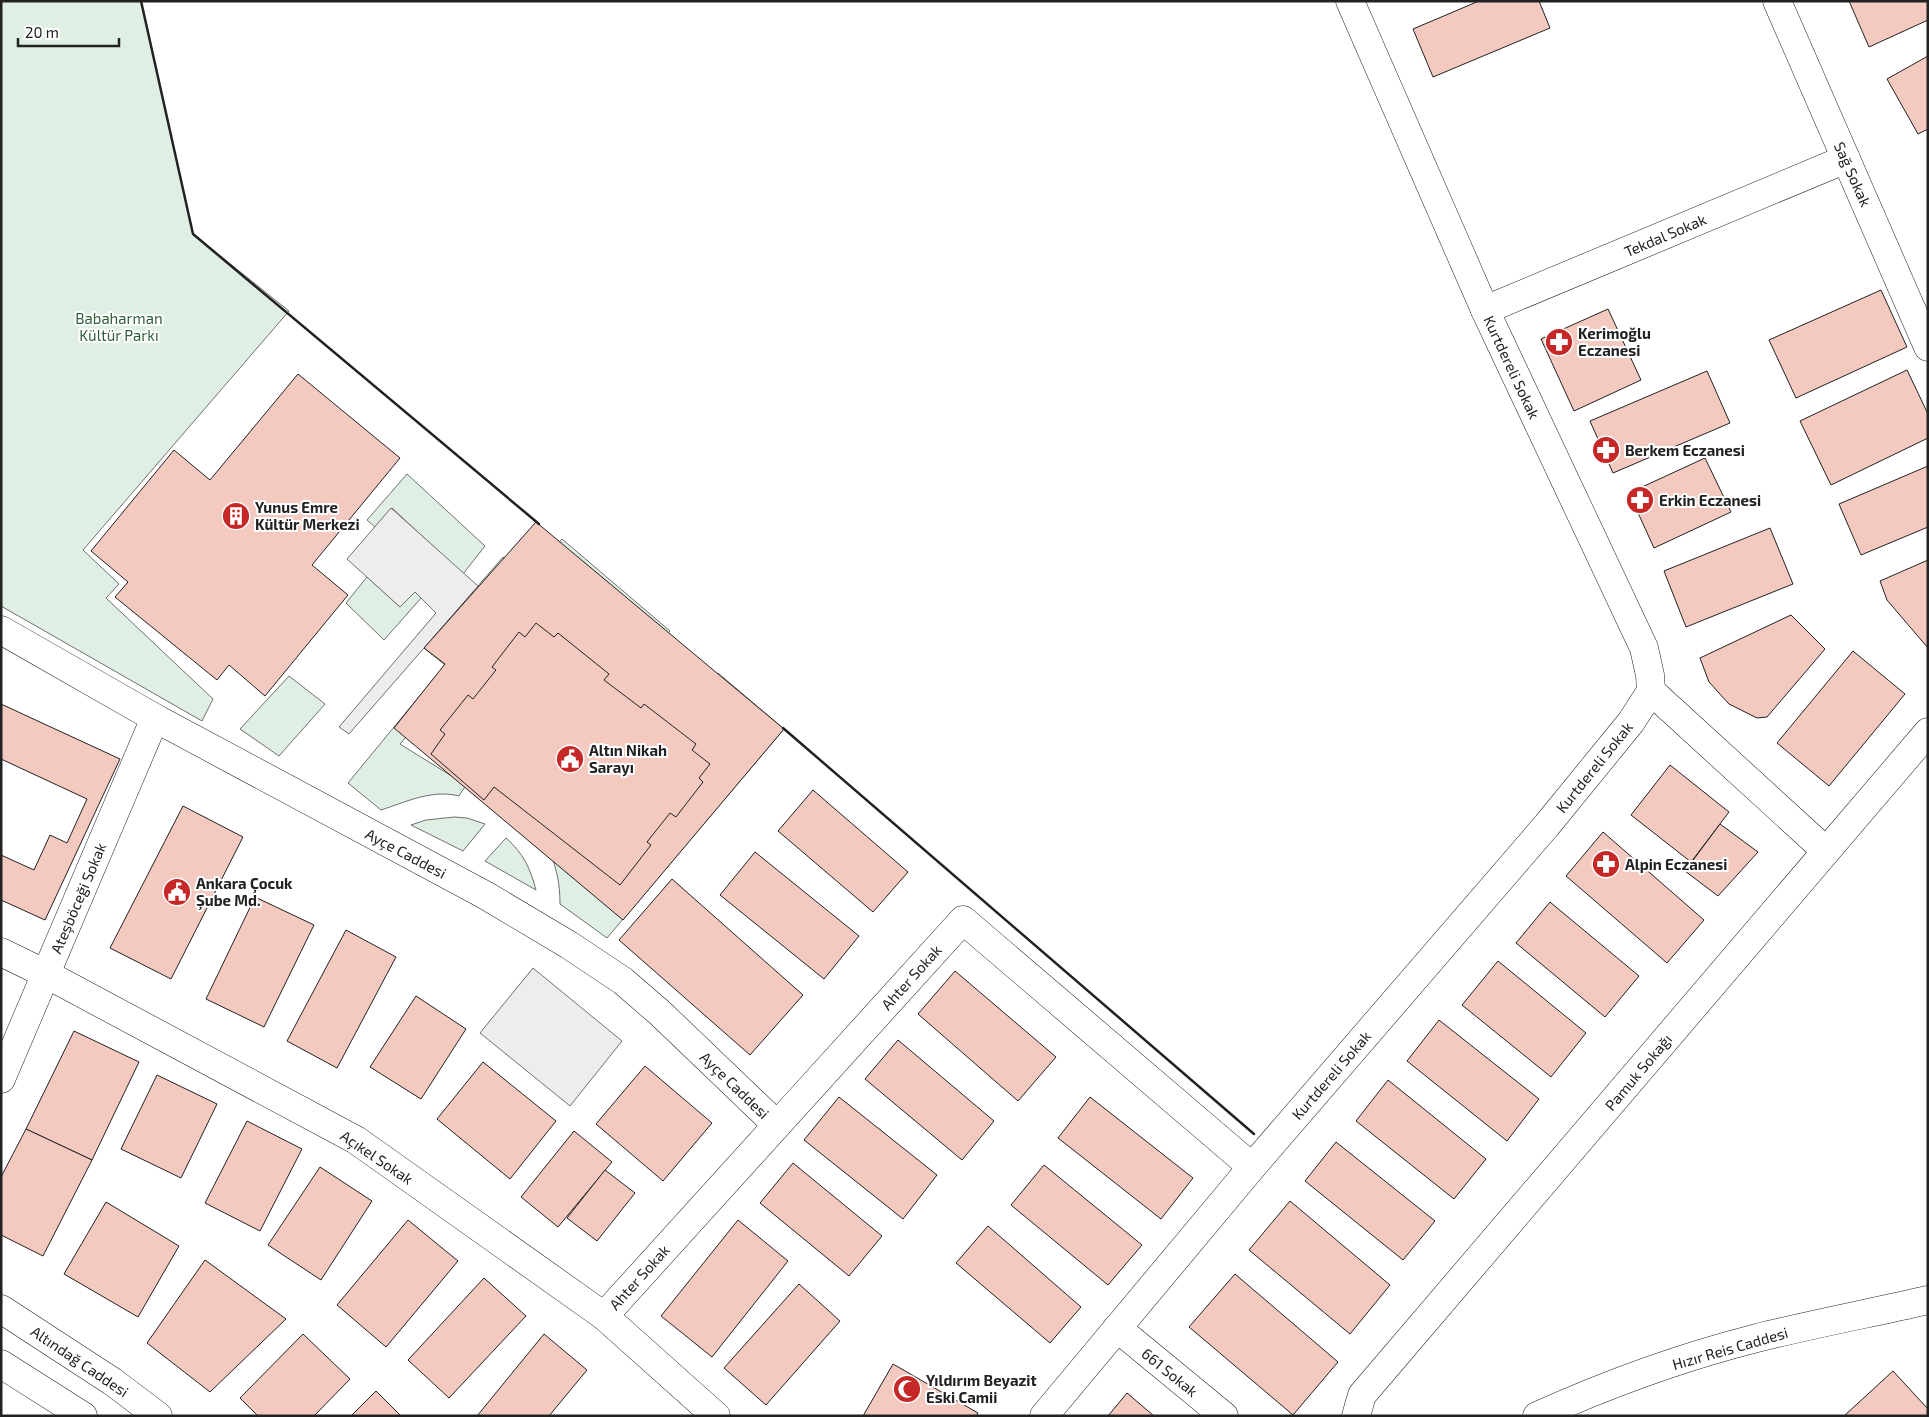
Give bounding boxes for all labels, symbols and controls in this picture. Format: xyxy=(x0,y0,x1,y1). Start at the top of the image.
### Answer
scale bar xyxy=(18,15,119,47)
text: 20 m xyxy=(25,23,59,41)
street label: Sağ Sokak xyxy=(1831,139,1875,209)
street label: Tekdal Sokak xyxy=(1621,210,1709,260)
park label: Babaharman Kültür Parkı xyxy=(75,309,163,344)
street label: Kurtdereli Sokak xyxy=(1480,313,1544,422)
place label: Kerimoğlu Eczanesi xyxy=(1578,324,1651,359)
pharmacy icon: Kerimoğlu Eczanesi xyxy=(1544,327,1574,357)
pharmacy icon: Berkem Eczanesi xyxy=(1591,435,1621,465)
place label: Berkem Eczanesi xyxy=(1625,441,1745,459)
pharmacy icon: Erkin Eczanesi xyxy=(1625,485,1655,515)
place label: Erkin Eczanesi xyxy=(1659,491,1761,509)
place label: Yunus Emre Kültür Merkezi xyxy=(255,498,360,533)
building icon: Yunus Emre Kültür Merkezi xyxy=(221,501,251,531)
street label: Kurtdereli Sokak xyxy=(1552,718,1636,816)
place label: Altın Nikah Sarayı xyxy=(589,741,667,777)
public building icon: Altın Nikah Sarayı xyxy=(555,744,585,774)
street label: Ayçe Caddesi xyxy=(362,824,449,883)
street label: Ateşböceği Sokak xyxy=(47,839,111,957)
pharmacy icon: Alpin Eczanesi xyxy=(1591,849,1621,879)
place label: Alpin Eczanesi xyxy=(1625,855,1727,873)
place label: Ankara Çocuk Şube Md. xyxy=(196,874,293,911)
public building icon: Ankara Çocuk Şube Md. xyxy=(162,877,192,907)
street label: Ahter Sokak xyxy=(877,941,945,1013)
street label: Kurtdereli Sokak xyxy=(1288,1027,1375,1123)
street label: Pamuk Sokağı xyxy=(1601,1030,1675,1114)
street label: Ayçe Caddesi xyxy=(696,1048,773,1123)
street label: Açıkel Sokak xyxy=(337,1126,417,1189)
street label: Ahter Sokak xyxy=(605,1241,673,1313)
street label: Altındağ Caddesi xyxy=(28,1322,132,1400)
street label: Hızır Reis Caddesi xyxy=(1670,1323,1790,1373)
street label: 661 Sokak xyxy=(1138,1344,1202,1400)
place label: Yıldırım Beyazit Eski Camii xyxy=(926,1371,1037,1406)
mosque icon: Yıldırım Beyazit Eski Camii xyxy=(892,1374,922,1404)

